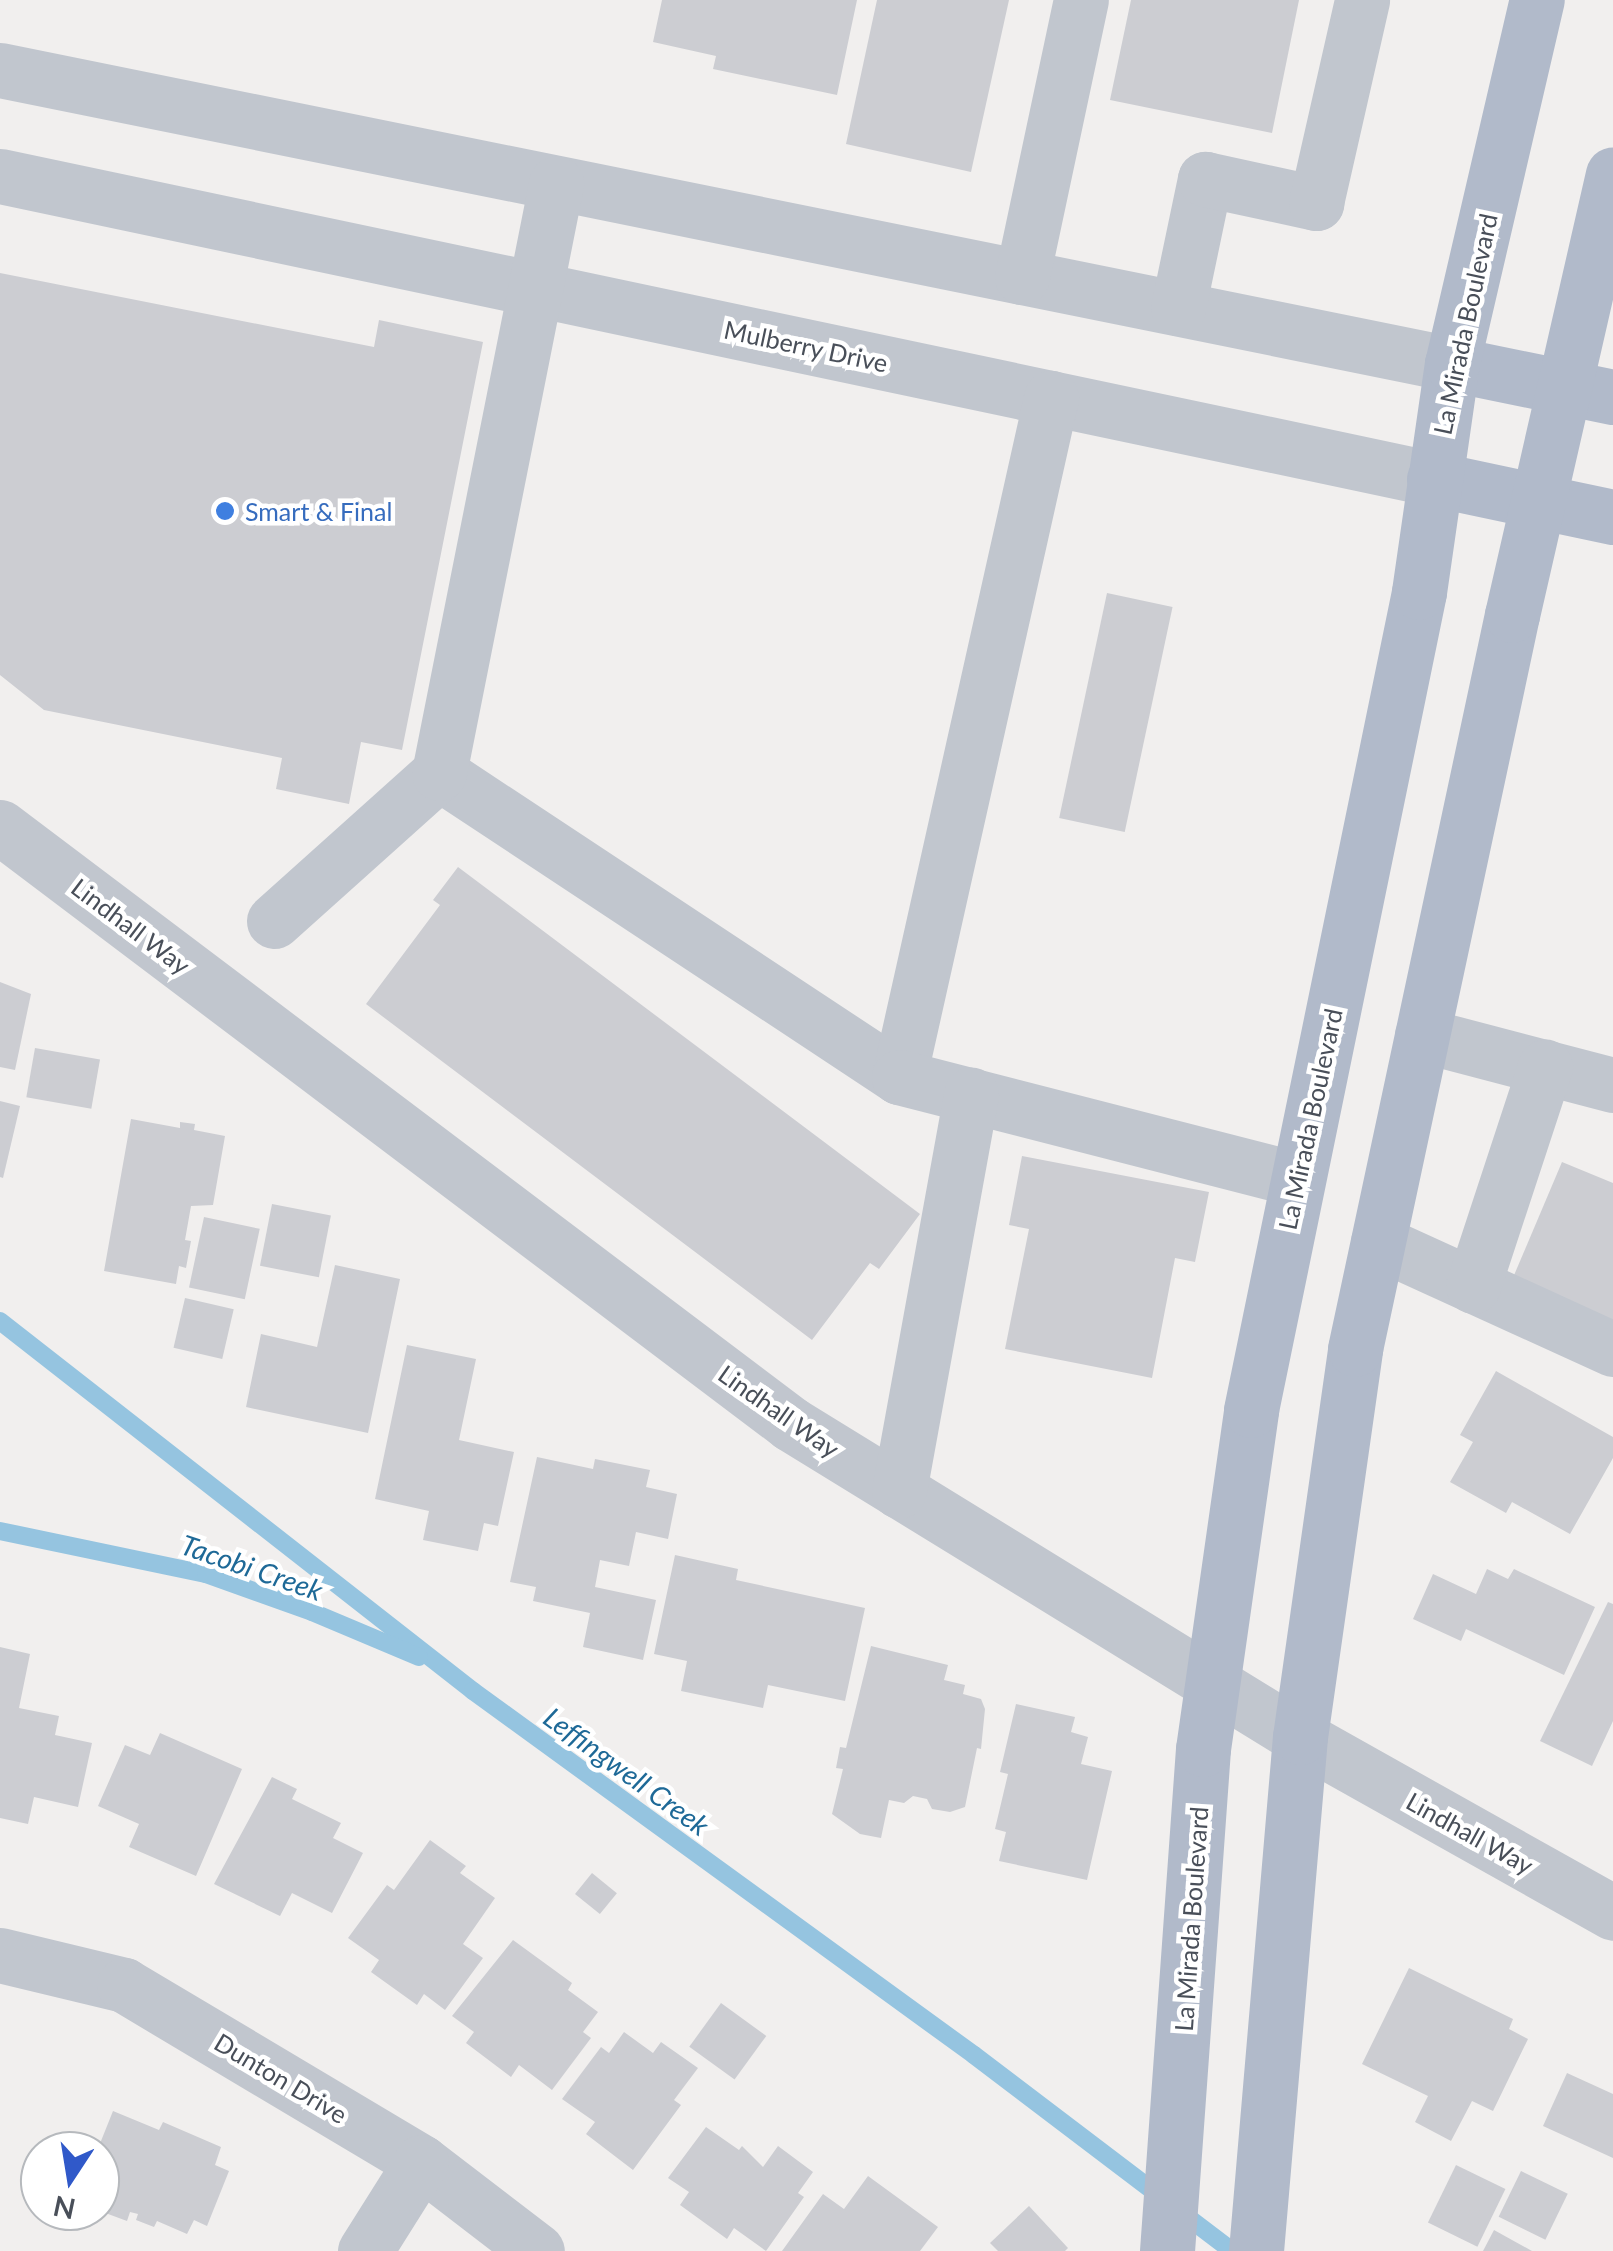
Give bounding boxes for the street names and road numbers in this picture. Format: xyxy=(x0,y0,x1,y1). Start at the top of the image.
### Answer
street label: La Mirada Boulevard xyxy=(1427,211,1503,437)
street label: Mulberry Drive xyxy=(721,314,891,378)
street label: Lindhall Way xyxy=(66,872,196,980)
street label: La Mirada Boulevard xyxy=(1272,1006,1348,1232)
street label: Lindhall Way xyxy=(713,1358,845,1464)
street label: Lindhall Way xyxy=(1401,1786,1539,1880)
street label: La Mirada Boulevard xyxy=(1168,1806,1214,2032)
street label: Dunton Drive xyxy=(209,2027,353,2129)

